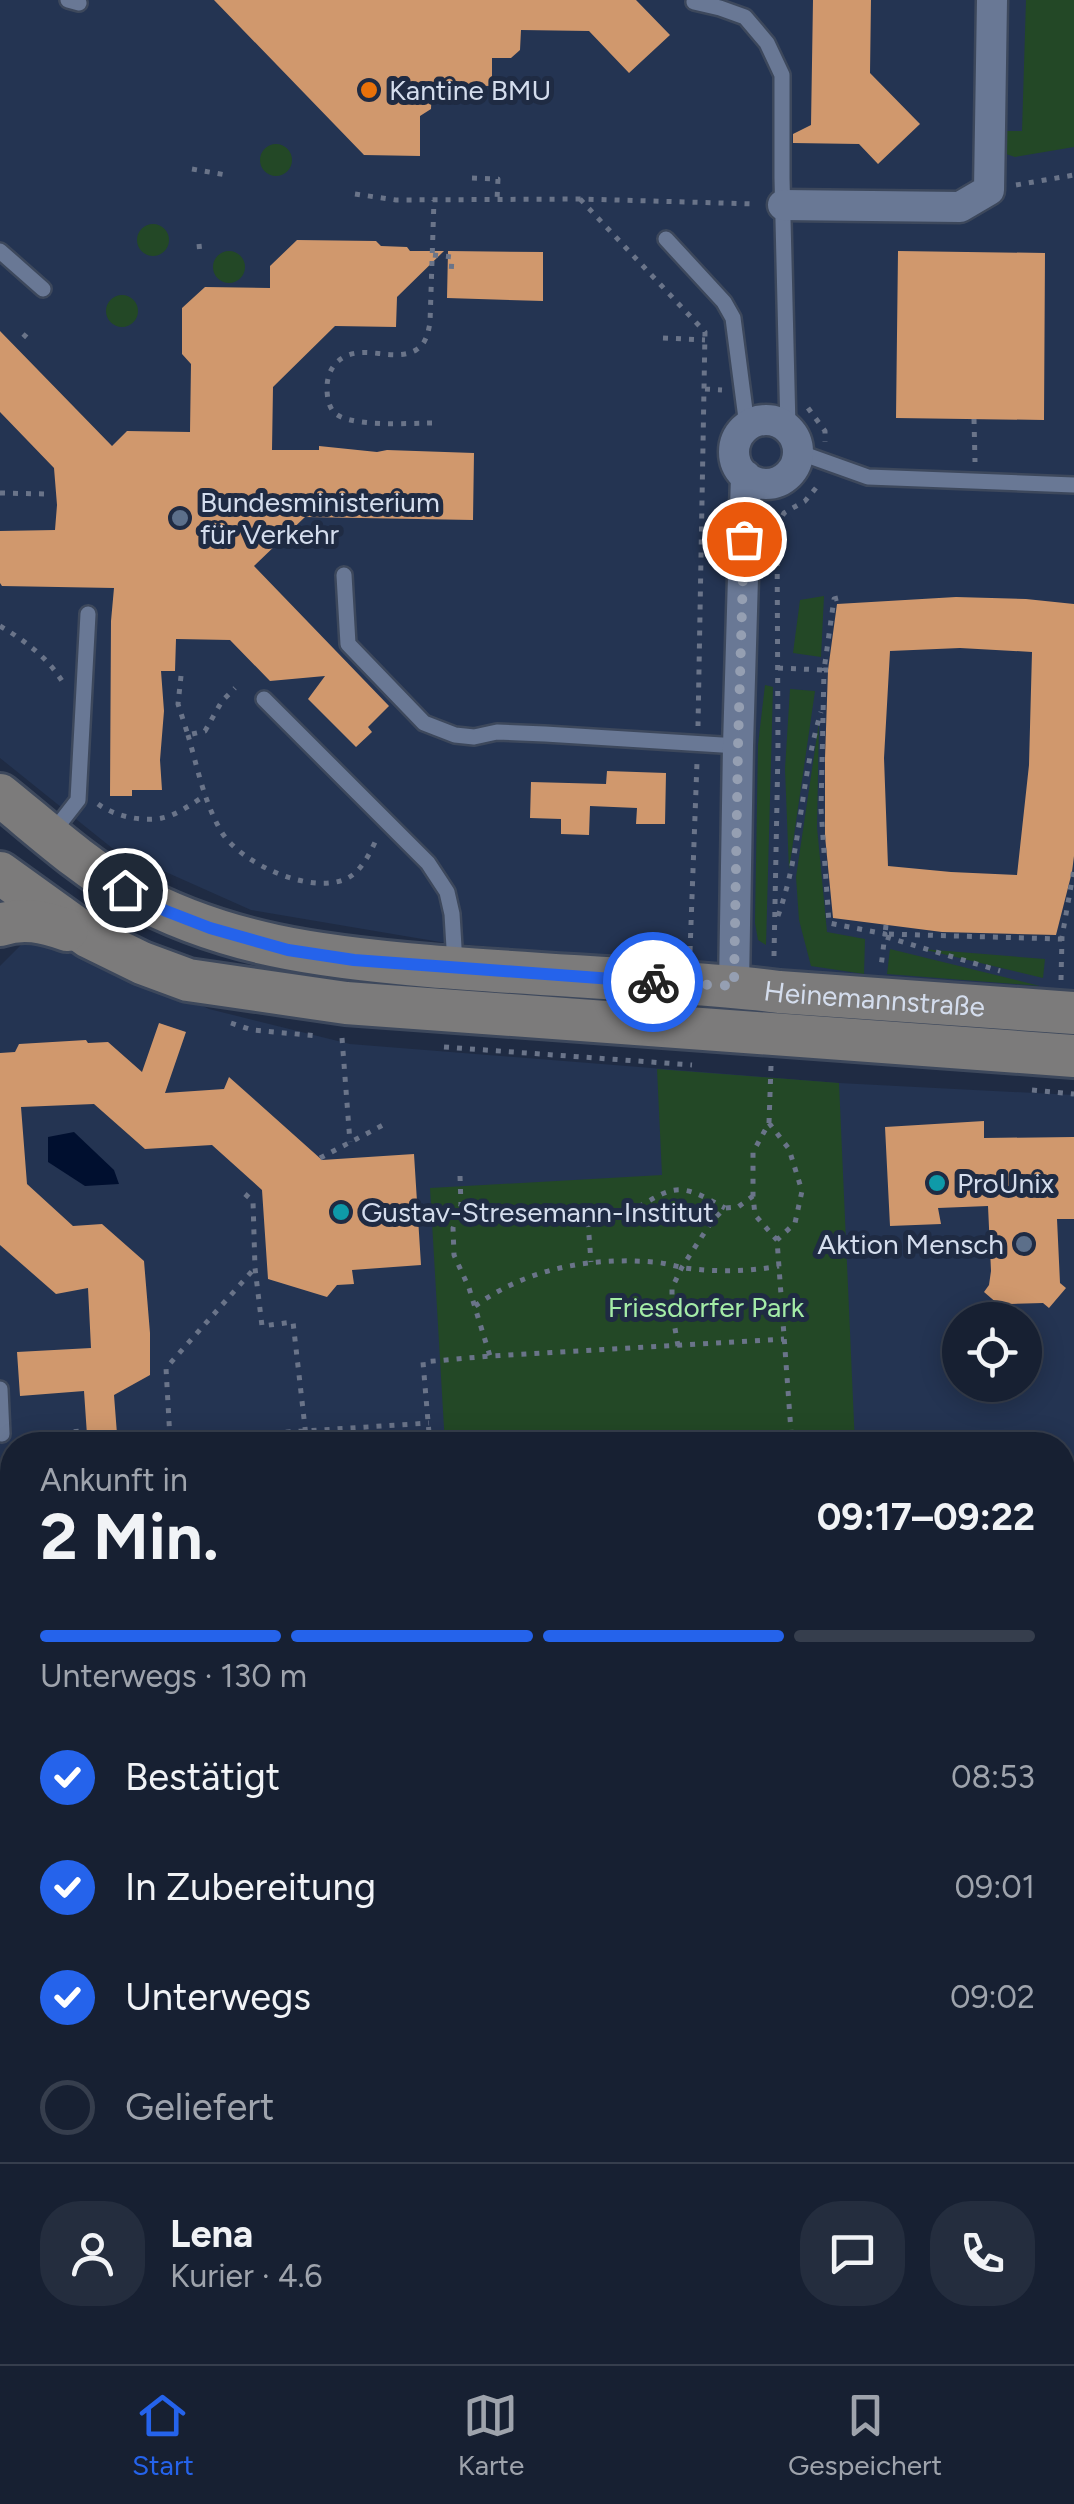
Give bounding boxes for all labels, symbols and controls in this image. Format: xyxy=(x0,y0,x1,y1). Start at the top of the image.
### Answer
place label: Kantine BMU xyxy=(389,73,551,107)
marker: Kantine BMU xyxy=(358,79,380,101)
place label: Bundesministerium für Verkehr xyxy=(200,485,440,551)
pin xyxy=(702,497,787,582)
marker: Bundesministerium für Verkehr xyxy=(169,507,191,529)
icon: bag xyxy=(717,512,772,567)
pin xyxy=(83,848,168,933)
icon: home xyxy=(98,863,153,918)
courier xyxy=(603,932,703,1032)
icon: bike xyxy=(626,955,681,1010)
street label: Heinemannstraße xyxy=(762,973,986,1024)
place label: ProUnix xyxy=(957,1166,1055,1200)
marker: ProUnix xyxy=(926,1172,948,1194)
place label: Gustav-Stresemann-Institut xyxy=(361,1195,714,1229)
marker: Gustav-Stresemann-Institut xyxy=(330,1201,352,1223)
place label: Aktion Mensch xyxy=(817,1227,1004,1261)
marker: Aktion Mensch xyxy=(1013,1233,1035,1255)
park label: Friesdorfer Park xyxy=(608,1290,805,1324)
map controls xyxy=(942,1302,1042,1402)
button: locate xyxy=(942,1302,1042,1402)
text: Ankunft in xyxy=(40,1461,188,1499)
text: 09:17–09:22 xyxy=(817,1494,1035,1540)
text: 2 Min. xyxy=(40,1497,219,1575)
text: Unterwegs · 130 m xyxy=(40,1657,307,1695)
icon: check xyxy=(40,1750,95,1805)
text: Bestätigt xyxy=(125,1754,280,1800)
text: 08:53 xyxy=(951,1758,1035,1796)
icon: check xyxy=(40,1860,95,1915)
text: In Zubereitung xyxy=(125,1864,376,1910)
text: 09:01 xyxy=(955,1868,1035,1906)
icon: check xyxy=(40,1970,95,2025)
text: Unterwegs xyxy=(125,1974,311,2020)
text: 09:02 xyxy=(950,1978,1035,2016)
text: Geliefert xyxy=(125,2084,274,2130)
button: person xyxy=(40,2201,145,2306)
button: chat xyxy=(800,2201,905,2306)
button: phone xyxy=(930,2201,1035,2306)
text: Lena xyxy=(170,2211,253,2257)
text: Kurier · 4.6 xyxy=(170,2257,322,2295)
tab: Start xyxy=(132,2388,194,2482)
tab: Karte xyxy=(458,2388,524,2482)
tab: Gespeichert xyxy=(788,2388,942,2482)

